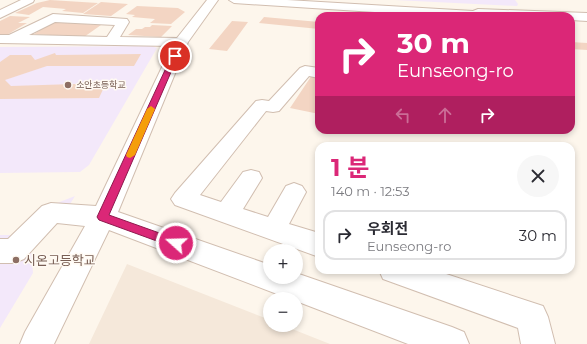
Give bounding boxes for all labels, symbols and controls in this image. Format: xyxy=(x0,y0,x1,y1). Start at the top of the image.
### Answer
text: 30 m xyxy=(397,26,470,60)
icon: right xyxy=(331,28,383,80)
pin xyxy=(158,39,192,73)
icon: arrive xyxy=(164,45,186,67)
text: Eunseong-ro xyxy=(397,60,514,82)
place label: 소안초등학교 xyxy=(76,79,126,90)
marker: 소안초등학교 xyxy=(63,80,73,90)
icon: left xyxy=(392,104,414,126)
icon: ahead xyxy=(434,104,456,126)
icon: right xyxy=(476,104,498,126)
text: 1 분 xyxy=(331,153,369,182)
button: close xyxy=(517,155,559,197)
text: 140 m · 12:53 xyxy=(331,183,410,199)
text: 우회전 xyxy=(367,219,408,238)
position arrow xyxy=(155,222,197,264)
icon: right xyxy=(333,224,355,246)
text: 30 m xyxy=(519,226,557,245)
text: Eunseong-ro xyxy=(367,238,451,254)
map controls xyxy=(263,244,303,332)
button: + xyxy=(263,244,303,284)
place label: 시온고등학교 xyxy=(24,252,96,268)
marker: 시온고등학교 xyxy=(11,255,21,265)
button: − xyxy=(263,292,303,332)

